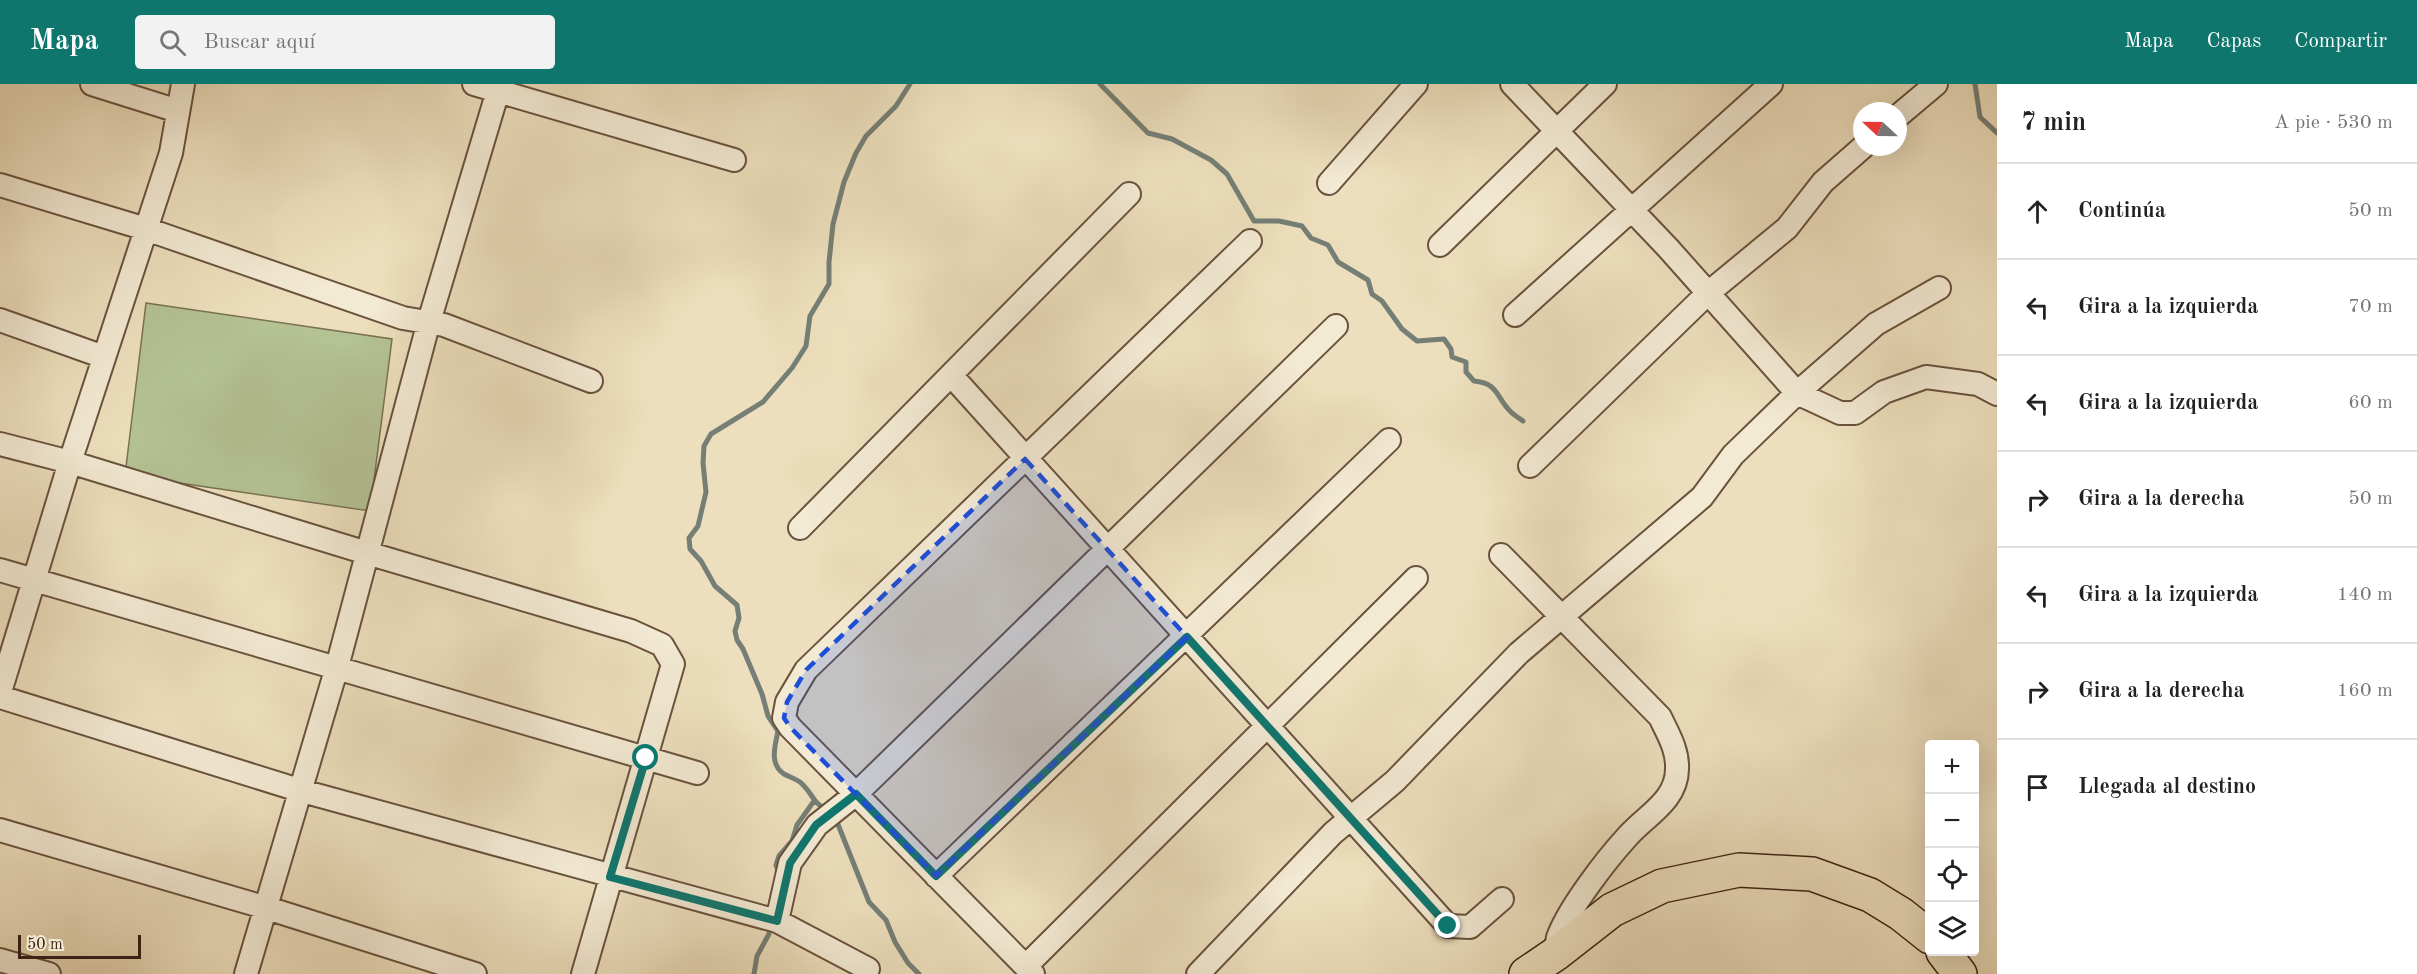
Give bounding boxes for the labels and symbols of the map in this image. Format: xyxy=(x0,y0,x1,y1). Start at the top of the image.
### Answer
north arrow xyxy=(1853,102,1907,156)
route start xyxy=(632,744,658,770)
route end xyxy=(1434,912,1460,938)
scale bar xyxy=(18,932,141,960)

